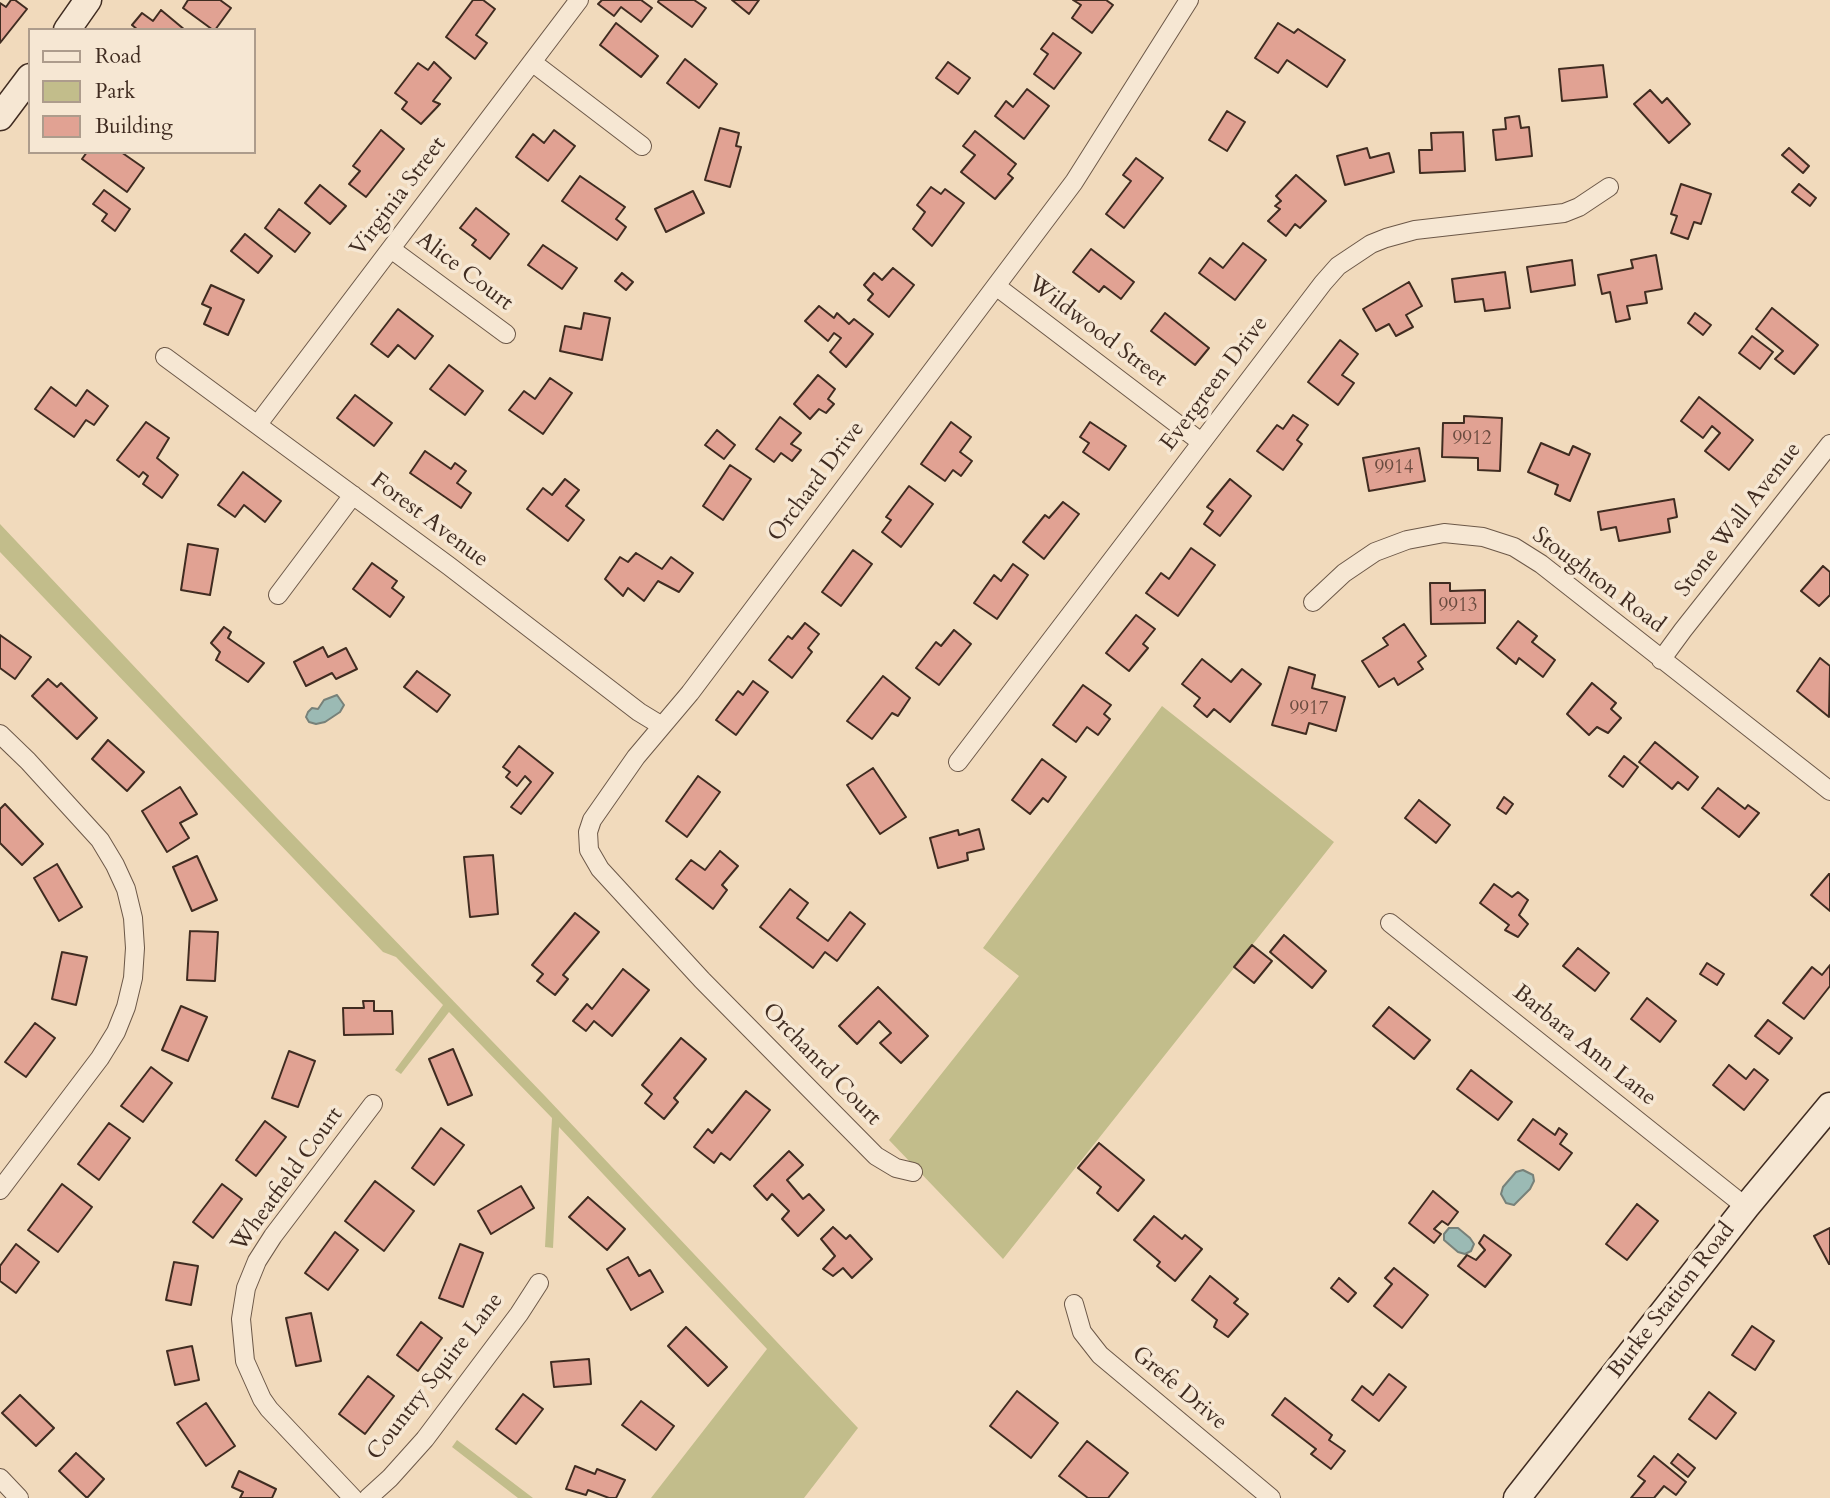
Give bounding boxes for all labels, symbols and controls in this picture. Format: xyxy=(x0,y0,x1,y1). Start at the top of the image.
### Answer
legend xyxy=(28,28,256,154)
text: Road xyxy=(95,42,141,71)
text: Park xyxy=(95,77,135,106)
text: Building xyxy=(95,112,173,141)
street label: Virginia Street xyxy=(345,132,453,262)
street label: Alice Court xyxy=(410,227,518,317)
street label: Wildwood Street xyxy=(1022,271,1172,393)
street label: Evergreen Drive xyxy=(1155,311,1275,457)
street label: Orchard Drive xyxy=(763,416,871,548)
house number: 9912 xyxy=(1453,429,1491,451)
street label: Stone Wall Avenue xyxy=(1670,437,1808,603)
house number: 9914 xyxy=(1375,458,1413,480)
street label: Forest Avenue xyxy=(365,468,493,574)
street label: Stoughton Road xyxy=(1526,522,1670,640)
house number: 9913 xyxy=(1439,596,1477,618)
house number: 9917 xyxy=(1290,699,1328,721)
street label: Barbara Ann Lane xyxy=(1507,980,1661,1112)
street label: Orchanrd Court xyxy=(756,998,886,1132)
street label: Wheatfield Court xyxy=(226,1102,350,1258)
street label: Burke Station Road xyxy=(1603,1218,1741,1384)
street label: Country Squire Lane xyxy=(362,1288,510,1466)
street label: Grefe Drive xyxy=(1126,1341,1232,1437)

